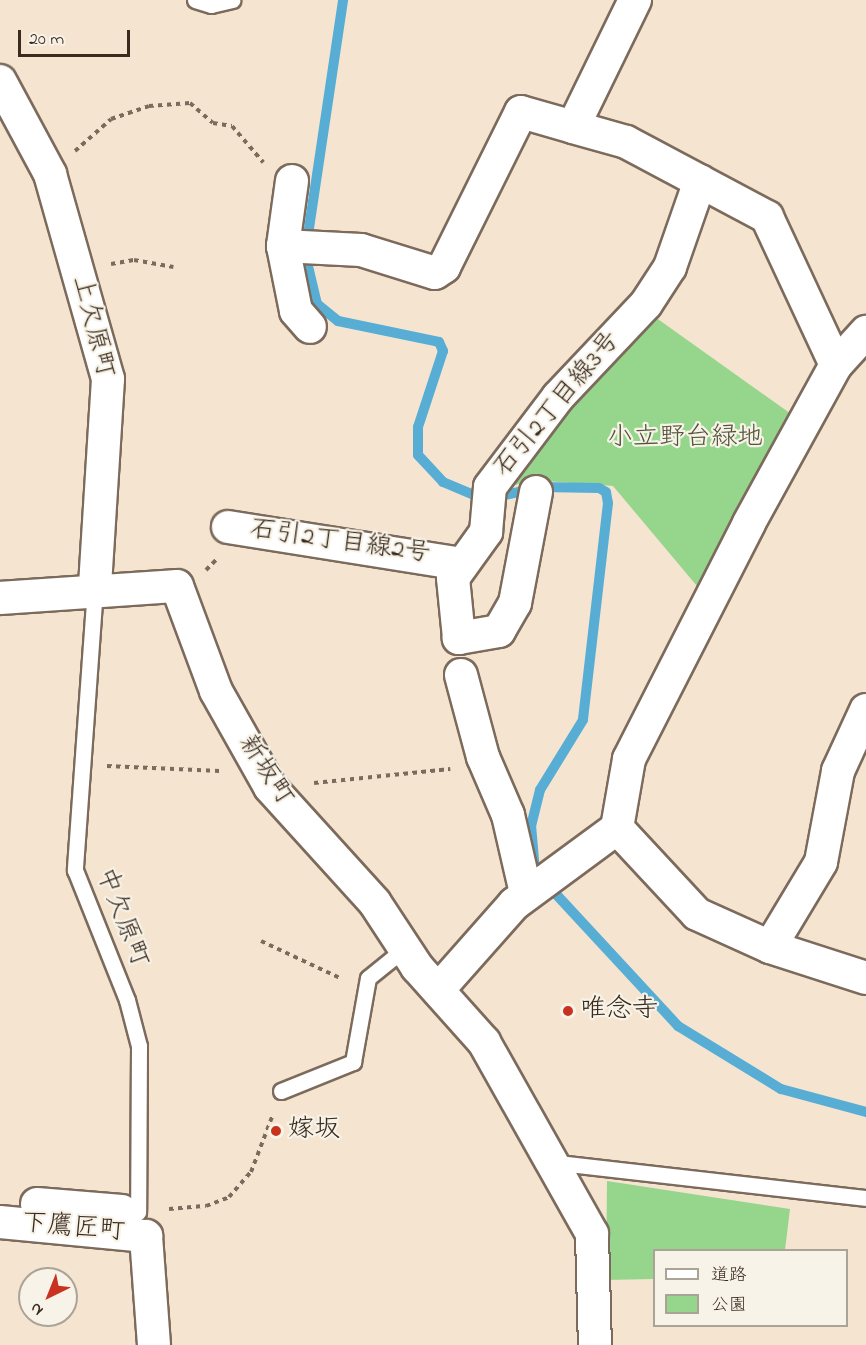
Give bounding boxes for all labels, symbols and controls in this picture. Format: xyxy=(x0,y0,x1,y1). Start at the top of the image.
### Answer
scale bar xyxy=(21,18,134,56)
text: 20 m xyxy=(29,27,64,53)
street label: 上欠原町 xyxy=(64,273,120,381)
street label: 石引2丁目線3号 xyxy=(488,326,628,484)
park label: 小立野台緑地 xyxy=(607,423,763,455)
street label: 石引2丁目線2号 xyxy=(248,515,432,571)
street label: 新坂町 xyxy=(231,730,299,812)
street label: 中欠原町 xyxy=(88,864,154,972)
place label: 唯念寺 xyxy=(580,995,658,1027)
marker: 唯念寺 xyxy=(561,1004,575,1018)
place label: 嫁坂 xyxy=(288,1115,340,1147)
marker: 嫁坂 xyxy=(269,1124,283,1138)
street label: 下鷹匠町 xyxy=(20,1209,126,1249)
legend xyxy=(653,1249,848,1327)
text: 道路 xyxy=(711,1263,747,1289)
north arrow xyxy=(18,1267,78,1327)
text: 公園 xyxy=(711,1293,747,1319)
text: N xyxy=(25,1296,49,1321)

